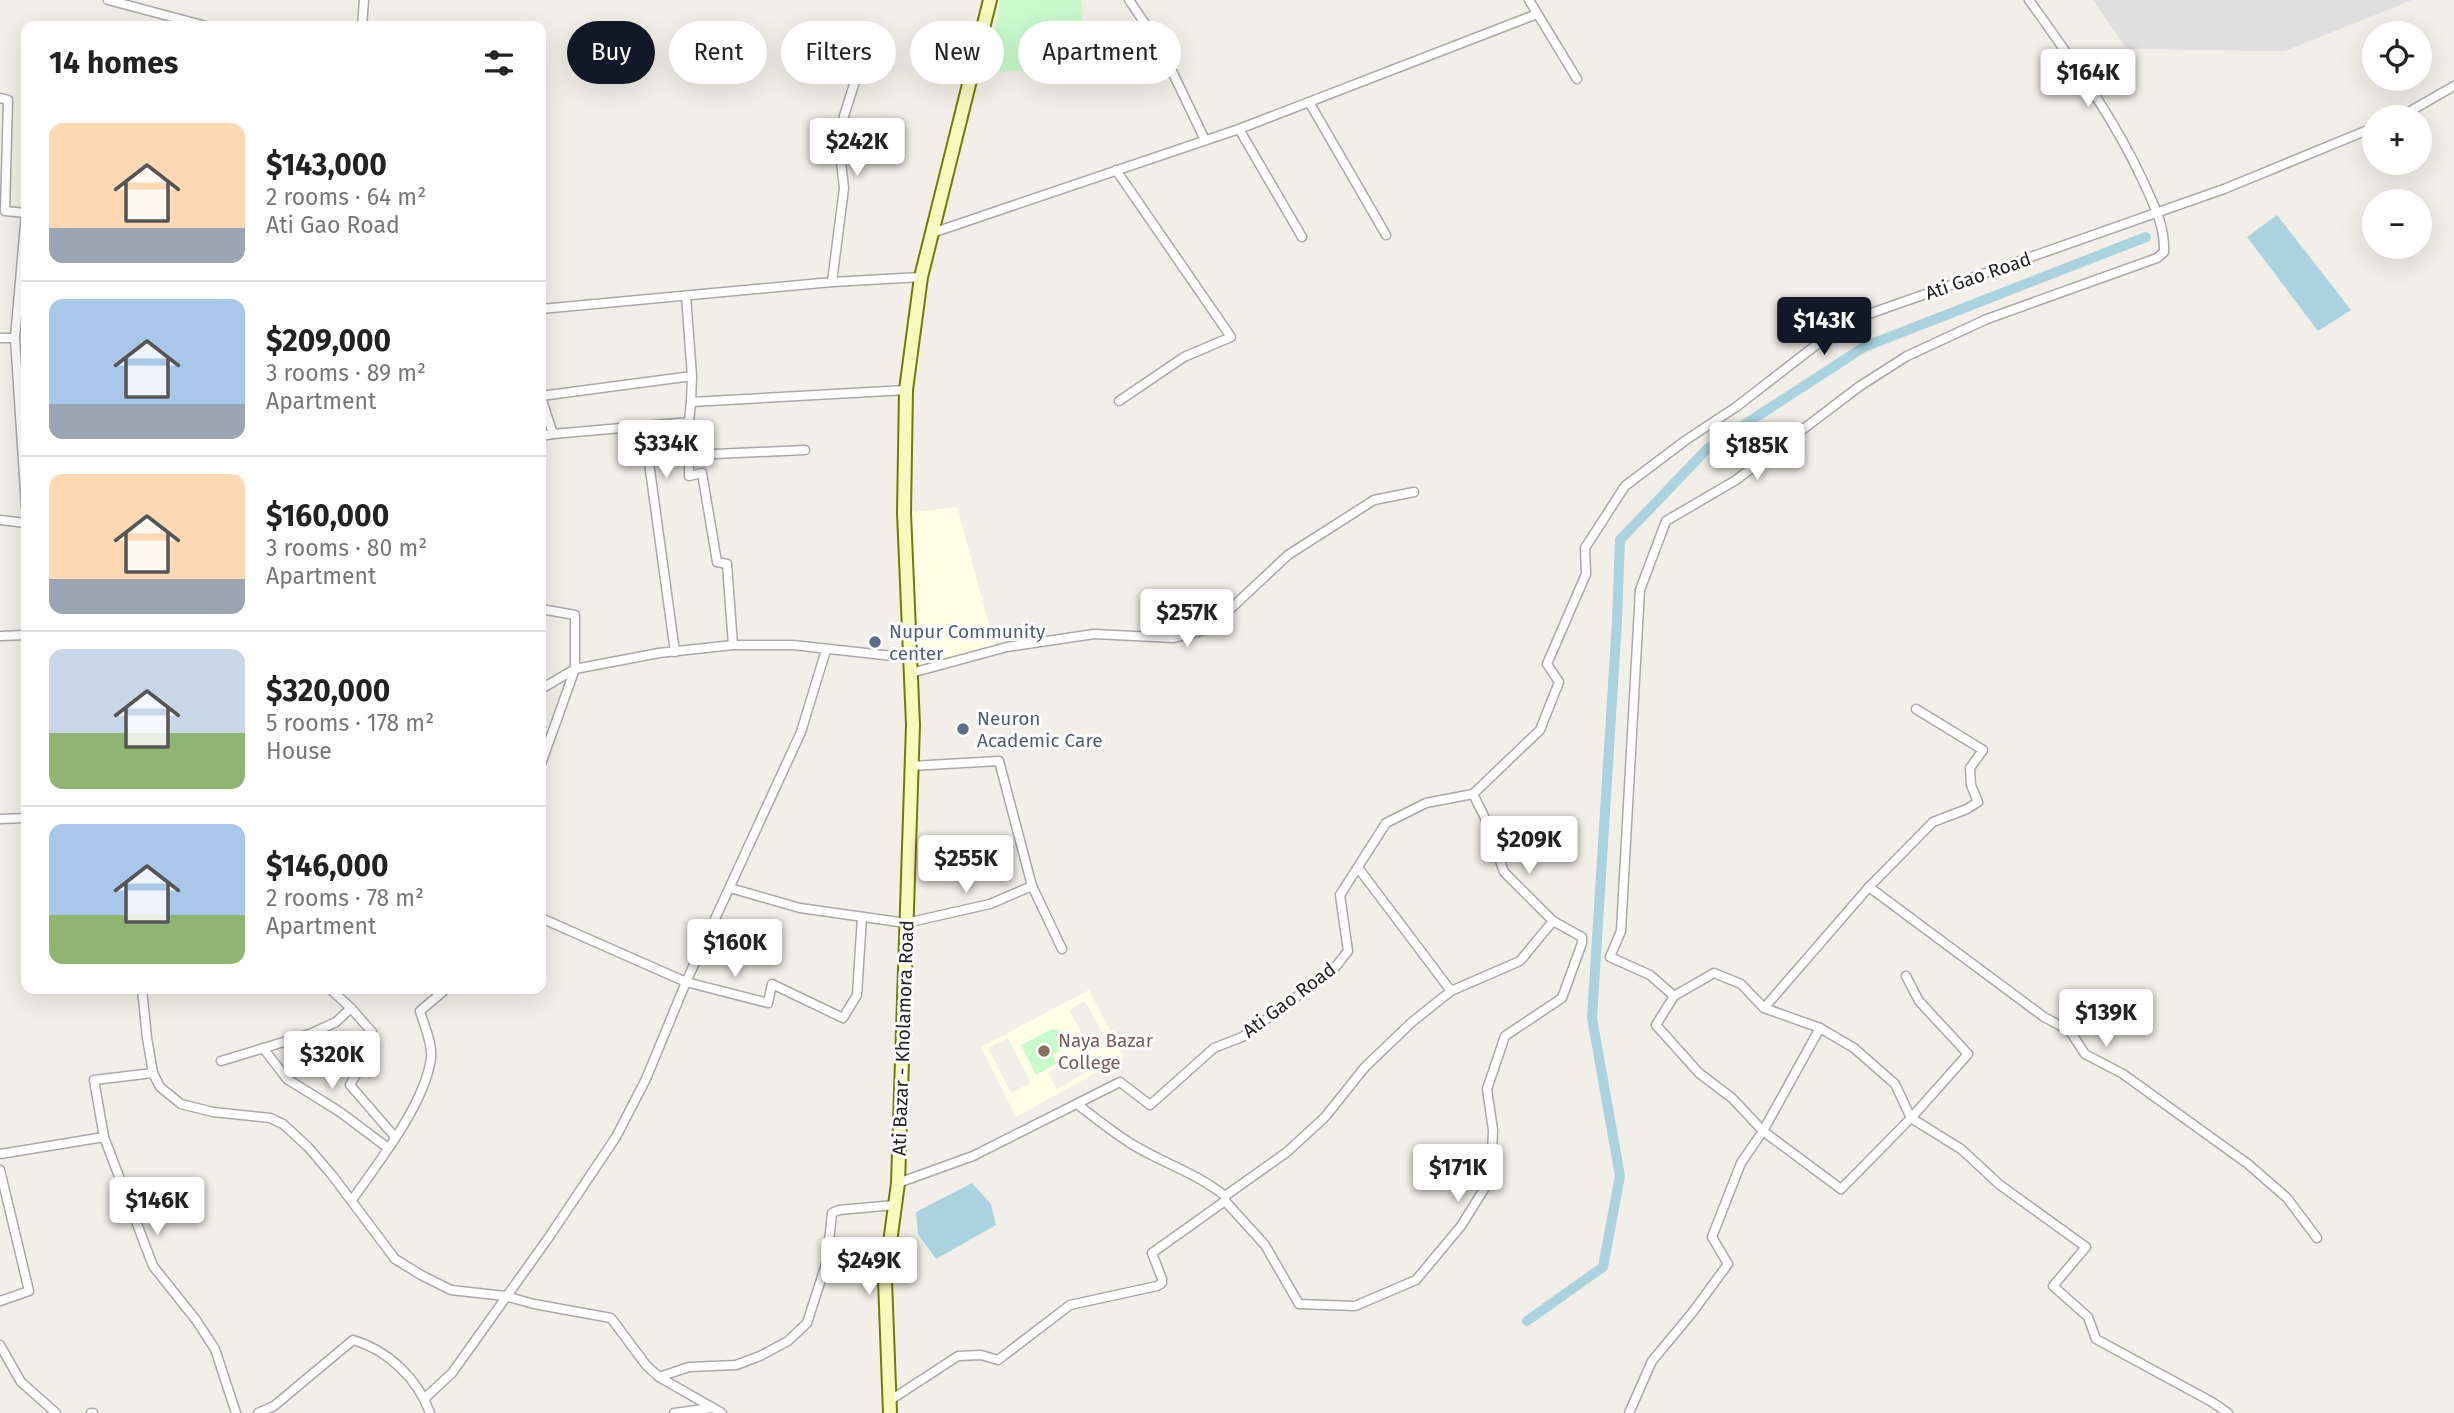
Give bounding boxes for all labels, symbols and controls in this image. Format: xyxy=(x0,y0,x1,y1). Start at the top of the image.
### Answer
chip: Buy xyxy=(567,21,655,84)
chip: Rent xyxy=(669,21,767,84)
chip: Filters xyxy=(781,21,896,84)
chip: New xyxy=(910,21,1004,84)
chip: Apartment xyxy=(1018,21,1181,84)
map controls xyxy=(2362,21,2432,259)
button: locate xyxy=(2362,21,2432,91)
icon: filters xyxy=(480,44,518,82)
text: 14 homes xyxy=(49,45,178,81)
pin: $164K xyxy=(2039,50,2137,109)
text: $164K xyxy=(2057,58,2120,86)
button: + xyxy=(2362,105,2432,175)
pin: $242K xyxy=(808,118,906,178)
text: $242K xyxy=(826,127,888,155)
text: $143,000 xyxy=(266,147,387,183)
icon: home xyxy=(105,151,189,235)
text: 2 rooms · 64 m² xyxy=(266,183,426,211)
button: − xyxy=(2362,189,2432,259)
text: Ati Gao Road xyxy=(266,211,400,239)
street label: Ati Gao Road xyxy=(1922,247,2034,305)
pin: $143K xyxy=(1775,298,1873,357)
text: $143K xyxy=(1793,306,1855,334)
text: $209,000 xyxy=(266,323,391,359)
icon: home xyxy=(105,327,189,411)
text: 3 rooms · 89 m² xyxy=(266,359,426,387)
text: Apartment xyxy=(266,387,376,415)
pin: $334K xyxy=(617,420,715,480)
pin: $185K xyxy=(1708,422,1806,482)
text: $334K xyxy=(634,429,698,457)
text: $185K xyxy=(1726,431,1788,459)
text: $160,000 xyxy=(266,498,389,534)
icon: home xyxy=(105,502,189,586)
text: 3 rooms · 80 m² xyxy=(266,534,427,562)
text: Apartment xyxy=(266,562,376,590)
pin: $257K xyxy=(1138,590,1236,649)
text: $257K xyxy=(1156,598,1218,626)
place label: Nupur Community center xyxy=(889,620,1046,665)
marker: Nupur Community center xyxy=(867,634,883,650)
text: $320,000 xyxy=(266,673,390,709)
icon: home xyxy=(105,677,189,761)
place label: Neuron Academic Care xyxy=(977,707,1103,752)
text: 5 rooms · 178 m² xyxy=(266,709,434,737)
marker: Neuron Academic Care xyxy=(955,721,971,737)
text: House xyxy=(266,737,332,765)
pin: $209K xyxy=(1480,816,1578,876)
text: $209K xyxy=(1497,825,1561,853)
pin: $255K xyxy=(917,836,1015,895)
text: $255K xyxy=(934,844,998,872)
text: $146,000 xyxy=(266,848,389,884)
icon: home xyxy=(105,852,189,936)
text: 2 rooms · 78 m² xyxy=(266,884,424,912)
text: Apartment xyxy=(266,912,376,940)
pin: $160K xyxy=(686,920,784,979)
street label: Ati Bazar - Kholamora Road xyxy=(887,920,919,1156)
text: $160K xyxy=(703,928,767,956)
street label: Ati Gao Road xyxy=(1238,958,1340,1042)
pin: $139K xyxy=(2057,990,2155,1049)
text: $139K xyxy=(2075,998,2137,1026)
place label: Naya Bazar College xyxy=(1058,1029,1154,1074)
pin: $320K xyxy=(283,1032,381,1091)
text: $320K xyxy=(300,1040,364,1068)
marker: Naya Bazar College xyxy=(1036,1043,1052,1059)
pin: $171K xyxy=(1409,1144,1507,1204)
text: $171K xyxy=(1429,1153,1487,1181)
pin: $146K xyxy=(108,1178,206,1237)
text: $146K xyxy=(126,1186,189,1214)
pin: $249K xyxy=(820,1238,918,1297)
text: $249K xyxy=(837,1246,901,1274)

